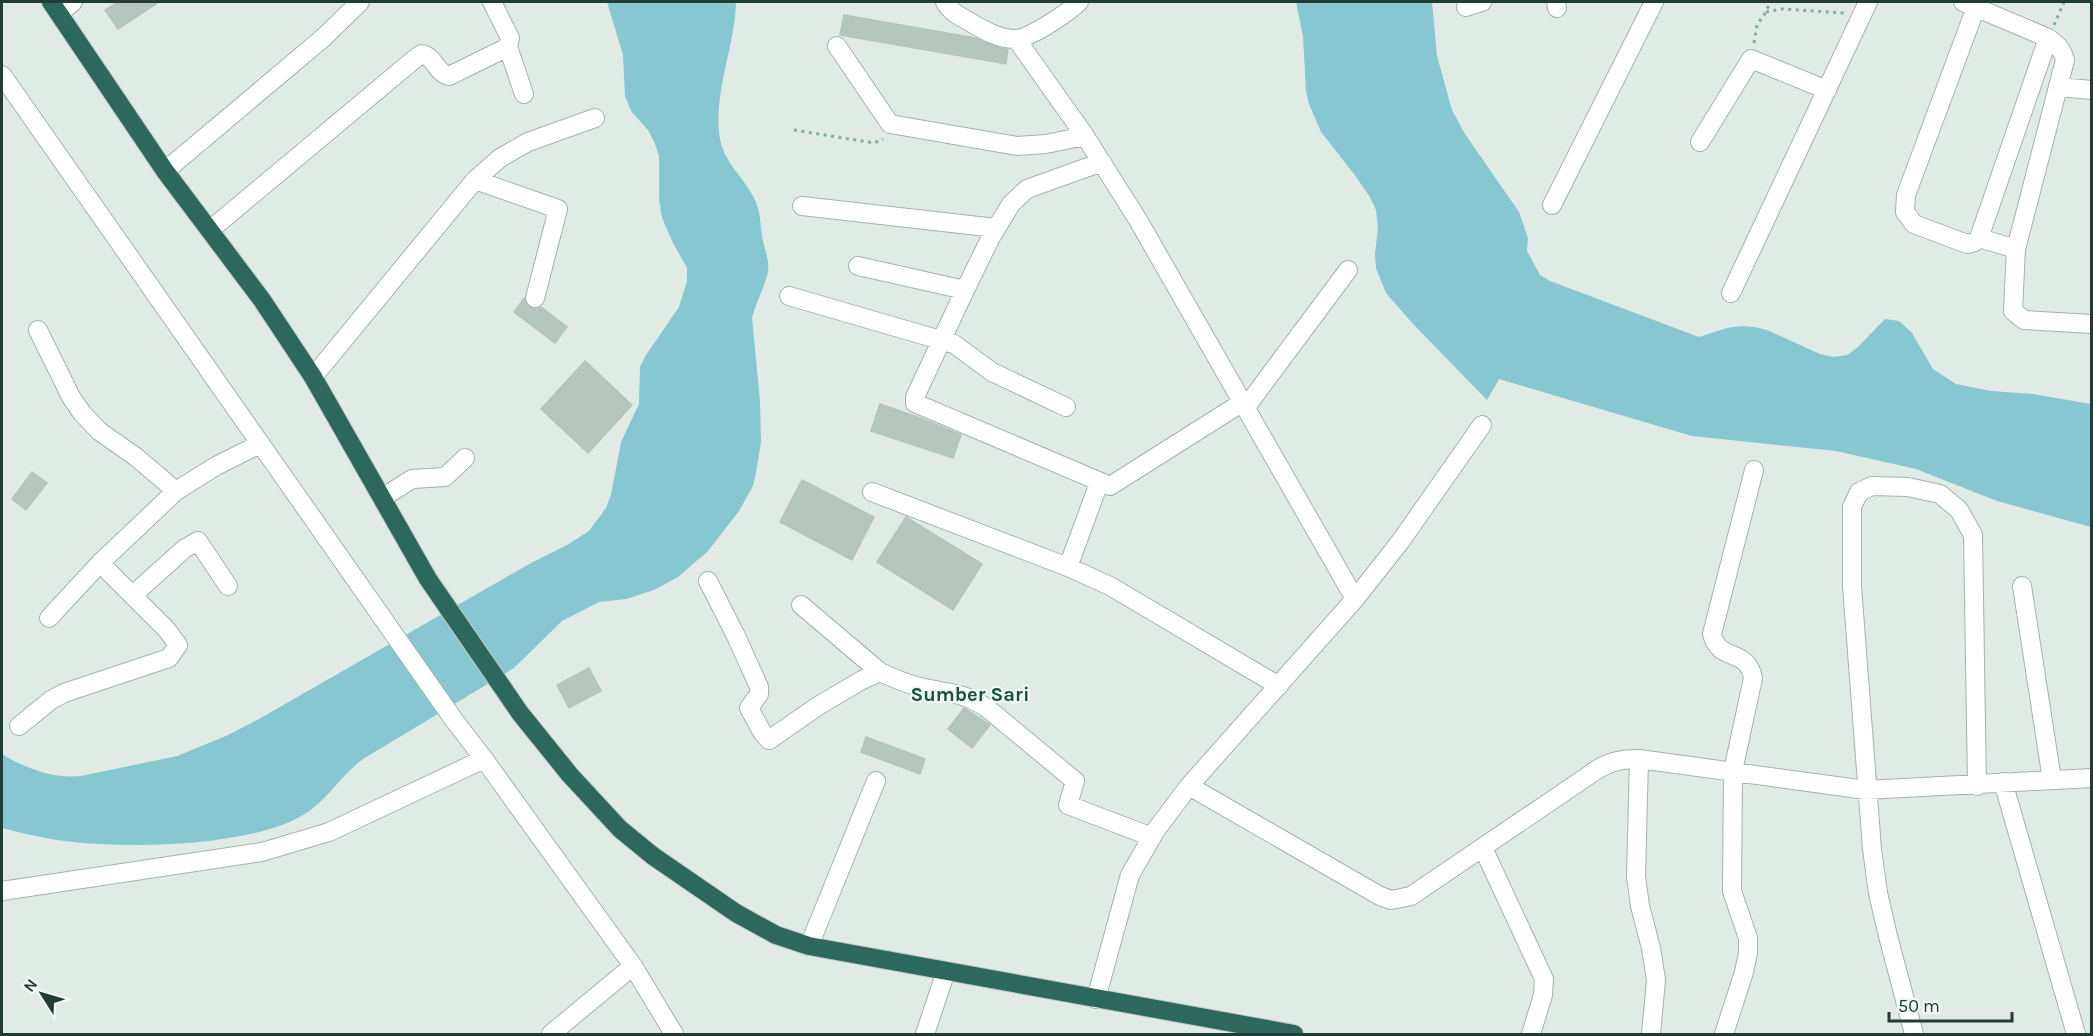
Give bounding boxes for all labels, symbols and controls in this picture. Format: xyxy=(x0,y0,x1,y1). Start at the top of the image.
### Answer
district label: Sumber Sari xyxy=(911,683,1029,706)
north arrow xyxy=(12,964,72,1024)
text: N xyxy=(19,975,41,996)
scale bar xyxy=(1889,985,2012,1023)
text: 50 m xyxy=(1898,995,1940,1017)

